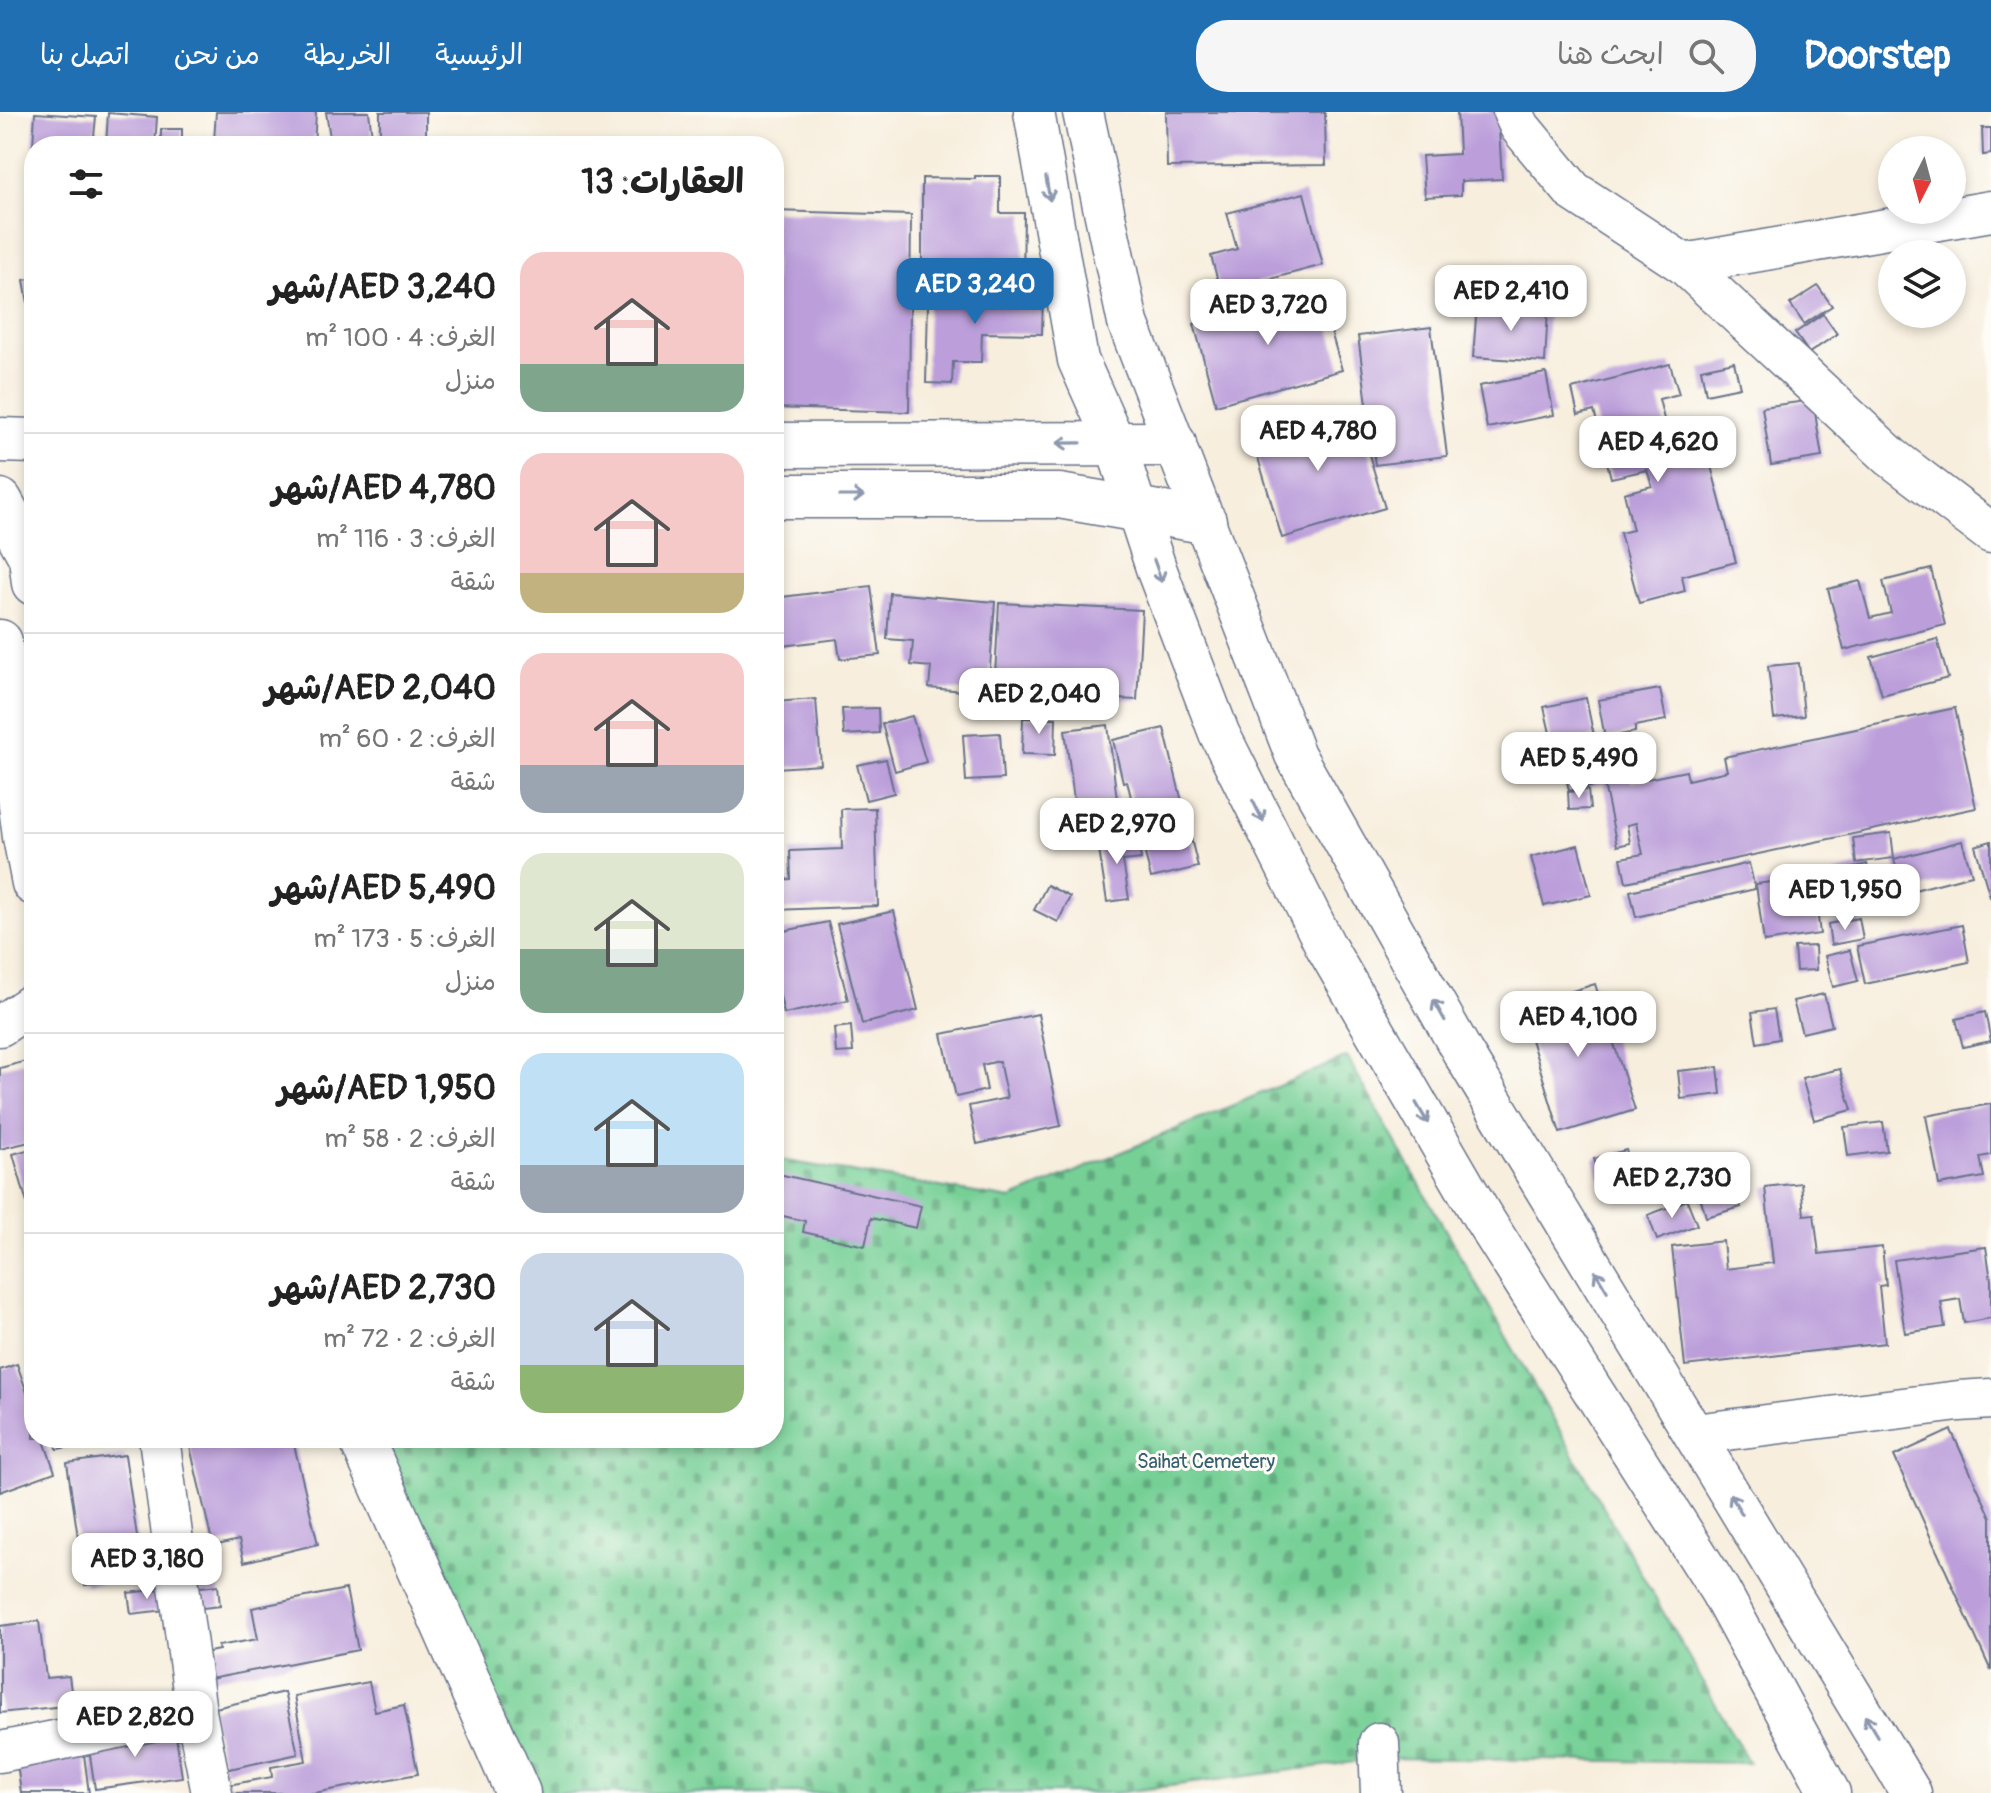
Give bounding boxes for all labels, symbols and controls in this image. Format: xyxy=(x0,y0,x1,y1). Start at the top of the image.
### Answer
search box xyxy=(1196,20,1756,92)
text: Doorstep xyxy=(1804,32,1951,80)
icon: search xyxy=(1684,34,1728,78)
text: ابحث هنا xyxy=(1557,36,1664,73)
text: اتصل بنا xyxy=(40,38,130,73)
text: من نحن xyxy=(174,38,260,73)
text: الخريطة xyxy=(304,38,391,73)
text: الرئيسية xyxy=(435,38,523,73)
north arrow xyxy=(1878,136,1966,224)
map controls xyxy=(1878,136,1966,328)
text: العقارات: 13 xyxy=(581,161,744,204)
icon: filters xyxy=(64,162,108,206)
one-way arrow xyxy=(1041,176,1056,201)
button: layers xyxy=(1878,240,1966,328)
pin: AED 3,240 xyxy=(883,258,1067,326)
pin: AED 2,410 xyxy=(1419,265,1603,333)
text: AED 3,240/شهر xyxy=(269,266,496,309)
text: AED 3,240 xyxy=(915,268,1035,300)
text: AED 2,410 xyxy=(1453,275,1569,307)
pin: AED 3,720 xyxy=(1176,279,1360,347)
icon: home xyxy=(584,284,680,380)
text: AED 3,720 xyxy=(1208,289,1328,321)
text: الغرف: 4 · 100 m² xyxy=(305,322,496,354)
text: منزل xyxy=(445,365,496,397)
pin: AED 4,780 xyxy=(1226,405,1410,473)
text: AED 4,780 xyxy=(1259,415,1377,447)
pin: AED 4,620 xyxy=(1566,416,1750,484)
text: AED 4,620 xyxy=(1597,426,1719,458)
one-way arrow xyxy=(1056,435,1083,451)
text: AED 4,780/شهر xyxy=(272,467,496,510)
icon: home xyxy=(584,485,680,581)
one-way arrow xyxy=(838,488,865,504)
text: الغرف: 3 · 116 m² xyxy=(316,523,496,555)
one-way arrow xyxy=(1152,558,1166,583)
text: شقة xyxy=(451,566,496,598)
text: AED 2,040/شهر xyxy=(265,667,496,710)
pin: AED 2,040 xyxy=(947,668,1131,736)
text: AED 2,040 xyxy=(977,678,1101,710)
icon: home xyxy=(584,685,680,781)
text: الغرف: 2 · 60 m² xyxy=(319,723,496,755)
pin: AED 5,490 xyxy=(1487,732,1671,800)
text: AED 5,490 xyxy=(1519,742,1639,774)
text: شقة xyxy=(451,766,496,798)
pin: AED 2,970 xyxy=(1025,798,1209,866)
one-way arrow xyxy=(1251,798,1266,822)
text: AED 2,970 xyxy=(1058,808,1176,840)
pin: AED 1,950 xyxy=(1753,864,1937,932)
text: AED 5,490/شهر xyxy=(271,867,496,910)
text: AED 1,950 xyxy=(1788,874,1902,906)
icon: home xyxy=(584,885,680,981)
text: الغرف: 5 · 173 m² xyxy=(314,923,496,955)
text: منزل xyxy=(445,966,496,998)
pin: AED 4,100 xyxy=(1486,991,1670,1059)
one-way arrow xyxy=(1431,999,1447,1022)
text: AED 4,100 xyxy=(1518,1001,1638,1033)
text: AED 1,950/شهر xyxy=(278,1067,496,1110)
icon: home xyxy=(584,1085,680,1181)
one-way arrow xyxy=(1414,1101,1430,1124)
text: الغرف: 2 · 58 m² xyxy=(324,1123,496,1155)
pin: AED 2,730 xyxy=(1580,1152,1764,1220)
text: AED 2,730 xyxy=(1612,1162,1732,1194)
text: شقة xyxy=(451,1166,496,1198)
text: AED 2,730/شهر xyxy=(271,1267,496,1310)
one-way arrow xyxy=(1593,1270,1609,1293)
icon: home xyxy=(584,1285,680,1381)
text: الغرف: 2 · 72 m² xyxy=(323,1323,496,1355)
text: شقة xyxy=(451,1366,496,1398)
park label: Saihat Cemetery xyxy=(1137,1449,1276,1474)
one-way arrow xyxy=(1728,1493,1744,1516)
pin: AED 3,180 xyxy=(55,1533,239,1601)
text: AED 3,180 xyxy=(90,1543,204,1575)
pin: AED 2,820 xyxy=(43,1691,227,1759)
text: AED 2,820 xyxy=(76,1701,194,1733)
one-way arrow xyxy=(1863,1715,1879,1738)

